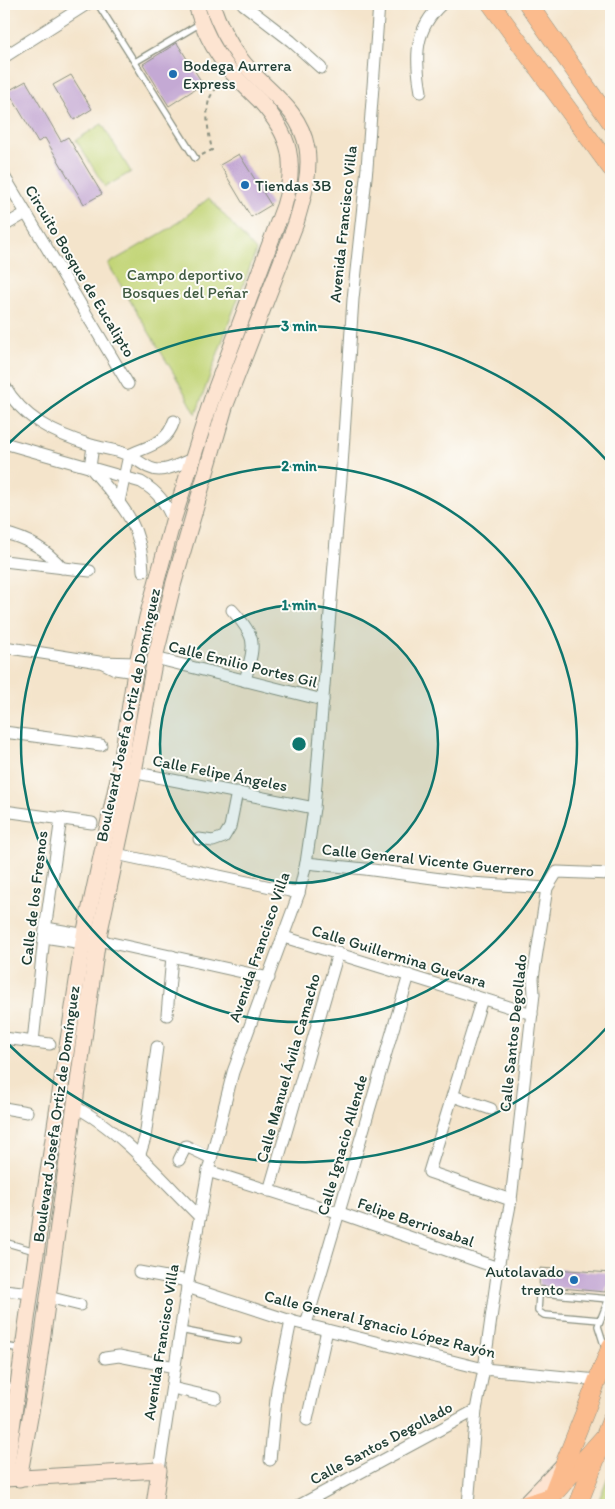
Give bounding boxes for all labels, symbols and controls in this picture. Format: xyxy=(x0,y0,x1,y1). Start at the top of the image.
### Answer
place label: Bodega Aurrera Express xyxy=(183,56,292,93)
marker: Bodega Aurrera Express xyxy=(167,68,179,80)
street label: Avenida Francisco Villa xyxy=(325,144,361,303)
place label: Tiendas 3B xyxy=(255,176,331,195)
marker: Tiendas 3B xyxy=(239,179,251,191)
street label: Circuito Bosque de Eucalipto xyxy=(21,182,139,360)
park label: Campo deportivo Bosques del Peñar xyxy=(122,265,249,302)
text: 3 min xyxy=(281,317,318,335)
text: 2 min xyxy=(281,457,318,475)
street label: Boulevard Josefa Ortiz de Domínguez xyxy=(92,586,164,844)
text: 1 min xyxy=(282,596,317,614)
street label: Calle Emilio Portes Gil xyxy=(167,636,320,692)
centre of rings xyxy=(290,735,308,753)
street label: Calle Felipe Ángeles xyxy=(151,751,289,795)
street label: Calle de los Fresnos xyxy=(16,830,52,966)
street label: Calle General Vicente Guerrero xyxy=(321,839,535,881)
street label: Avenida Francisco Villa xyxy=(224,869,294,1025)
street label: Calle Guillermina Guevara xyxy=(309,920,489,992)
street label: Calle Santos Degollado xyxy=(495,953,531,1113)
street label: Calle Manuel Ávila Camacho xyxy=(252,971,324,1165)
street label: Boulevard Josefa Ortiz de Domínguez xyxy=(29,984,84,1243)
street label: Calle Ignacio Allende xyxy=(313,1073,371,1217)
street label: Felipe Berriosabal xyxy=(355,1193,477,1251)
street label: Avenida Francisco Villa xyxy=(139,1262,183,1421)
place label: Autolavado trento xyxy=(485,1262,564,1299)
marker: Autolavado trento xyxy=(568,1274,580,1286)
street label: Calle General Ignacio López Rayón xyxy=(262,1286,498,1362)
street label: Calle Santos Degollado xyxy=(306,1397,456,1489)

